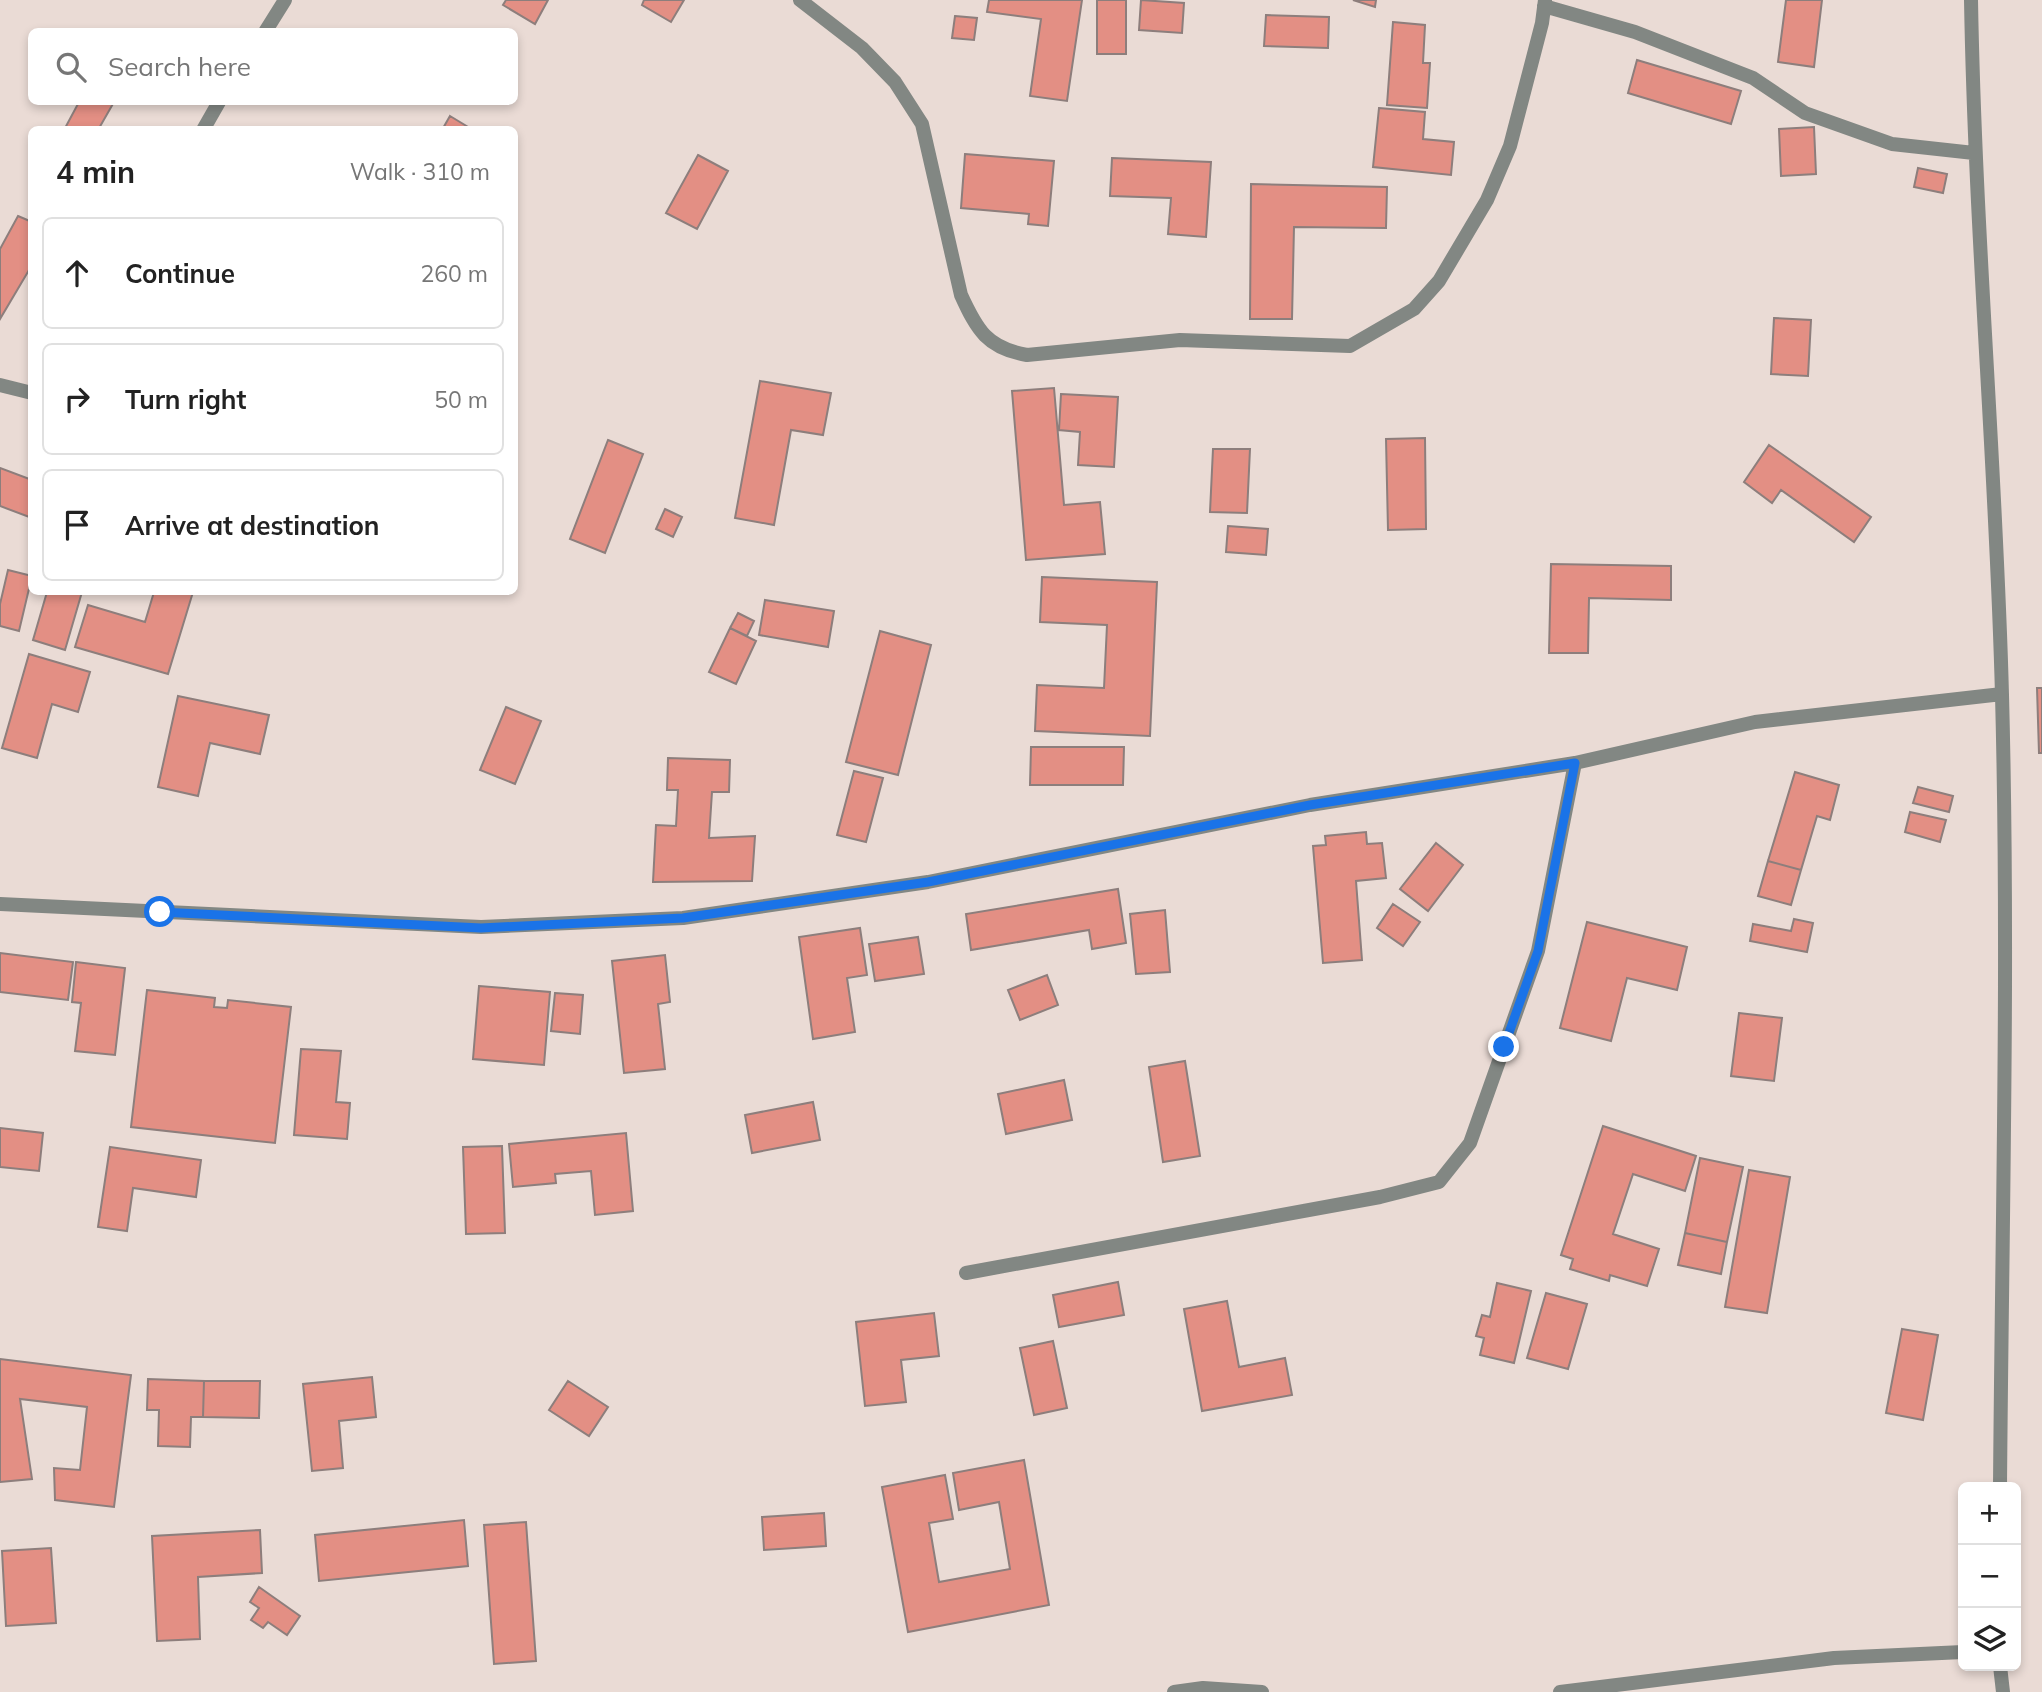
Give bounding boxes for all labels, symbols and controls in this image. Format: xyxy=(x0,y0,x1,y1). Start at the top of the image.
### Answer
search box xyxy=(28,28,518,105)
icon: search xyxy=(52,48,90,86)
text: Search here xyxy=(108,50,251,83)
text: 4 min xyxy=(56,153,135,191)
text: Walk · 310 m xyxy=(350,157,490,186)
icon: ahead xyxy=(58,254,96,292)
text: Continue xyxy=(125,257,235,290)
text: 260 m xyxy=(420,259,488,288)
icon: right xyxy=(58,380,96,418)
text: Turn right xyxy=(125,383,246,416)
text: 50 m xyxy=(434,385,488,414)
icon: arrive xyxy=(58,506,96,544)
text: Arrive at destination xyxy=(125,509,380,542)
route start xyxy=(144,896,175,927)
route end xyxy=(1488,1031,1519,1062)
map controls xyxy=(1958,1482,2021,1671)
button: + xyxy=(1958,1482,2021,1545)
button: − xyxy=(1958,1545,2021,1608)
button: layers xyxy=(1958,1608,2021,1671)

